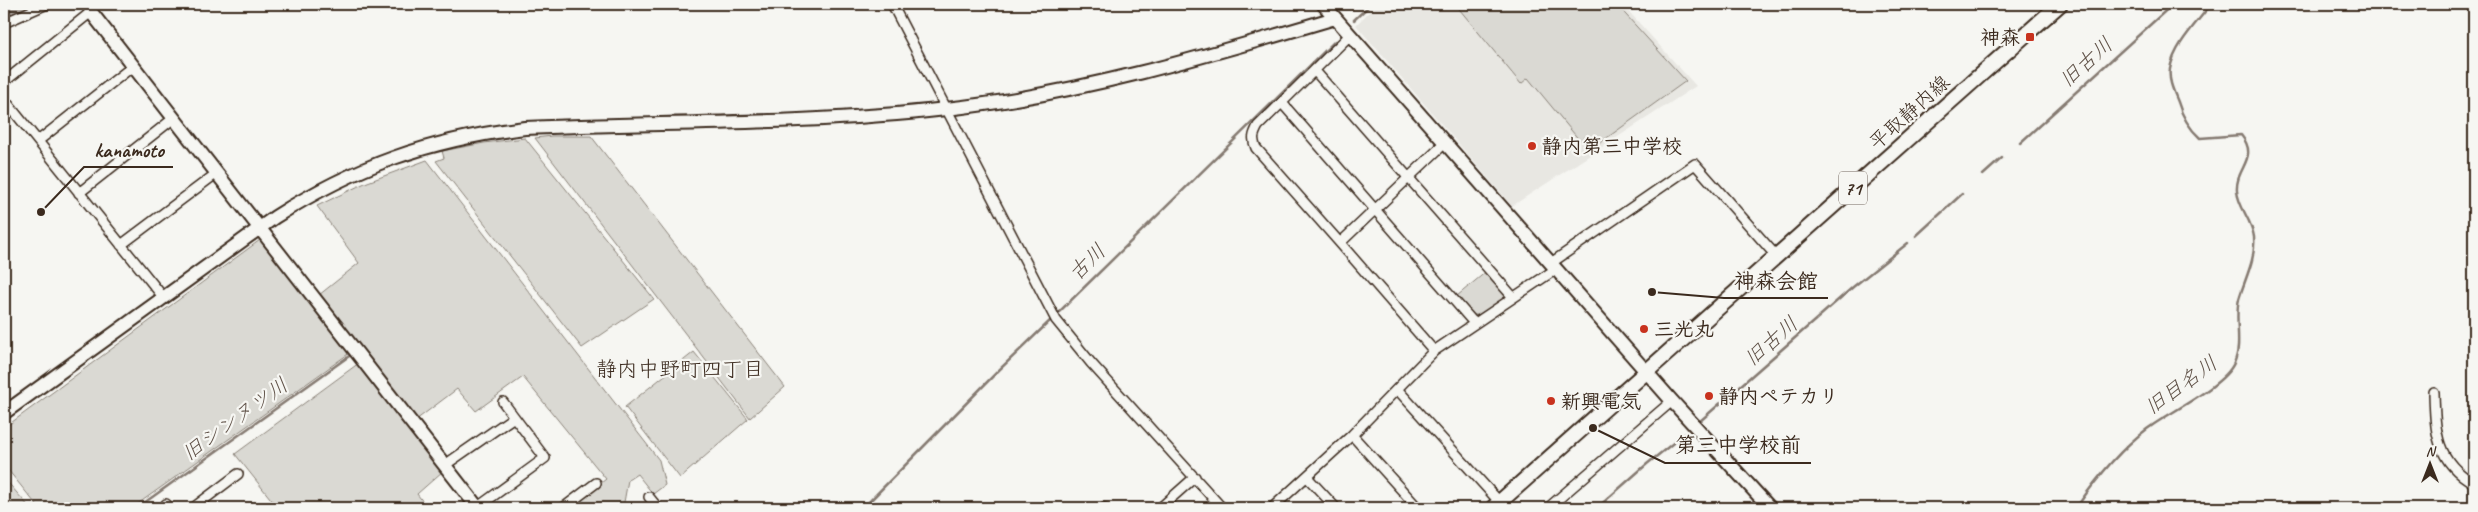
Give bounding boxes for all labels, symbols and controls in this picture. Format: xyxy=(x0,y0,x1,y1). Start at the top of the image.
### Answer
place label: 神森 xyxy=(1980,25,2020,50)
marker: 神森 xyxy=(2024,31,2036,43)
water label: 旧古川 xyxy=(2054,31,2118,93)
street label: 平取静内線 xyxy=(1864,70,1955,155)
callout: kanamoto xyxy=(84,131,173,167)
place label: 静内第三中学校 xyxy=(1542,134,1682,159)
text: kanamoto xyxy=(94,137,165,163)
marker: 静内第三中学校 xyxy=(1526,140,1538,152)
road number: 71 xyxy=(1839,172,1867,204)
water label: 古川 xyxy=(1063,238,1111,286)
callout: 神森会館 xyxy=(1724,262,1828,298)
text: 神森会館 xyxy=(1734,268,1818,294)
water label: 旧古川 xyxy=(1739,311,1803,371)
place label: 三光丸 xyxy=(1654,317,1714,342)
marker: 三光丸 xyxy=(1638,323,1650,335)
water label: 旧目名川 xyxy=(2139,350,2223,420)
district label: 静内中野町四丁目 xyxy=(596,356,764,382)
water label: 旧シンヌツ川 xyxy=(177,372,293,466)
place label: 静内ぺテカリ xyxy=(1719,384,1839,409)
place label: 新興電気 xyxy=(1561,389,1641,414)
marker: 静内ぺテカリ xyxy=(1703,390,1715,402)
marker: 新興電気 xyxy=(1545,395,1557,407)
callout: 第三中学校前 xyxy=(1665,427,1811,463)
text: 第三中学校前 xyxy=(1675,432,1801,458)
north arrow xyxy=(2406,440,2456,490)
text: N xyxy=(2426,443,2437,460)

